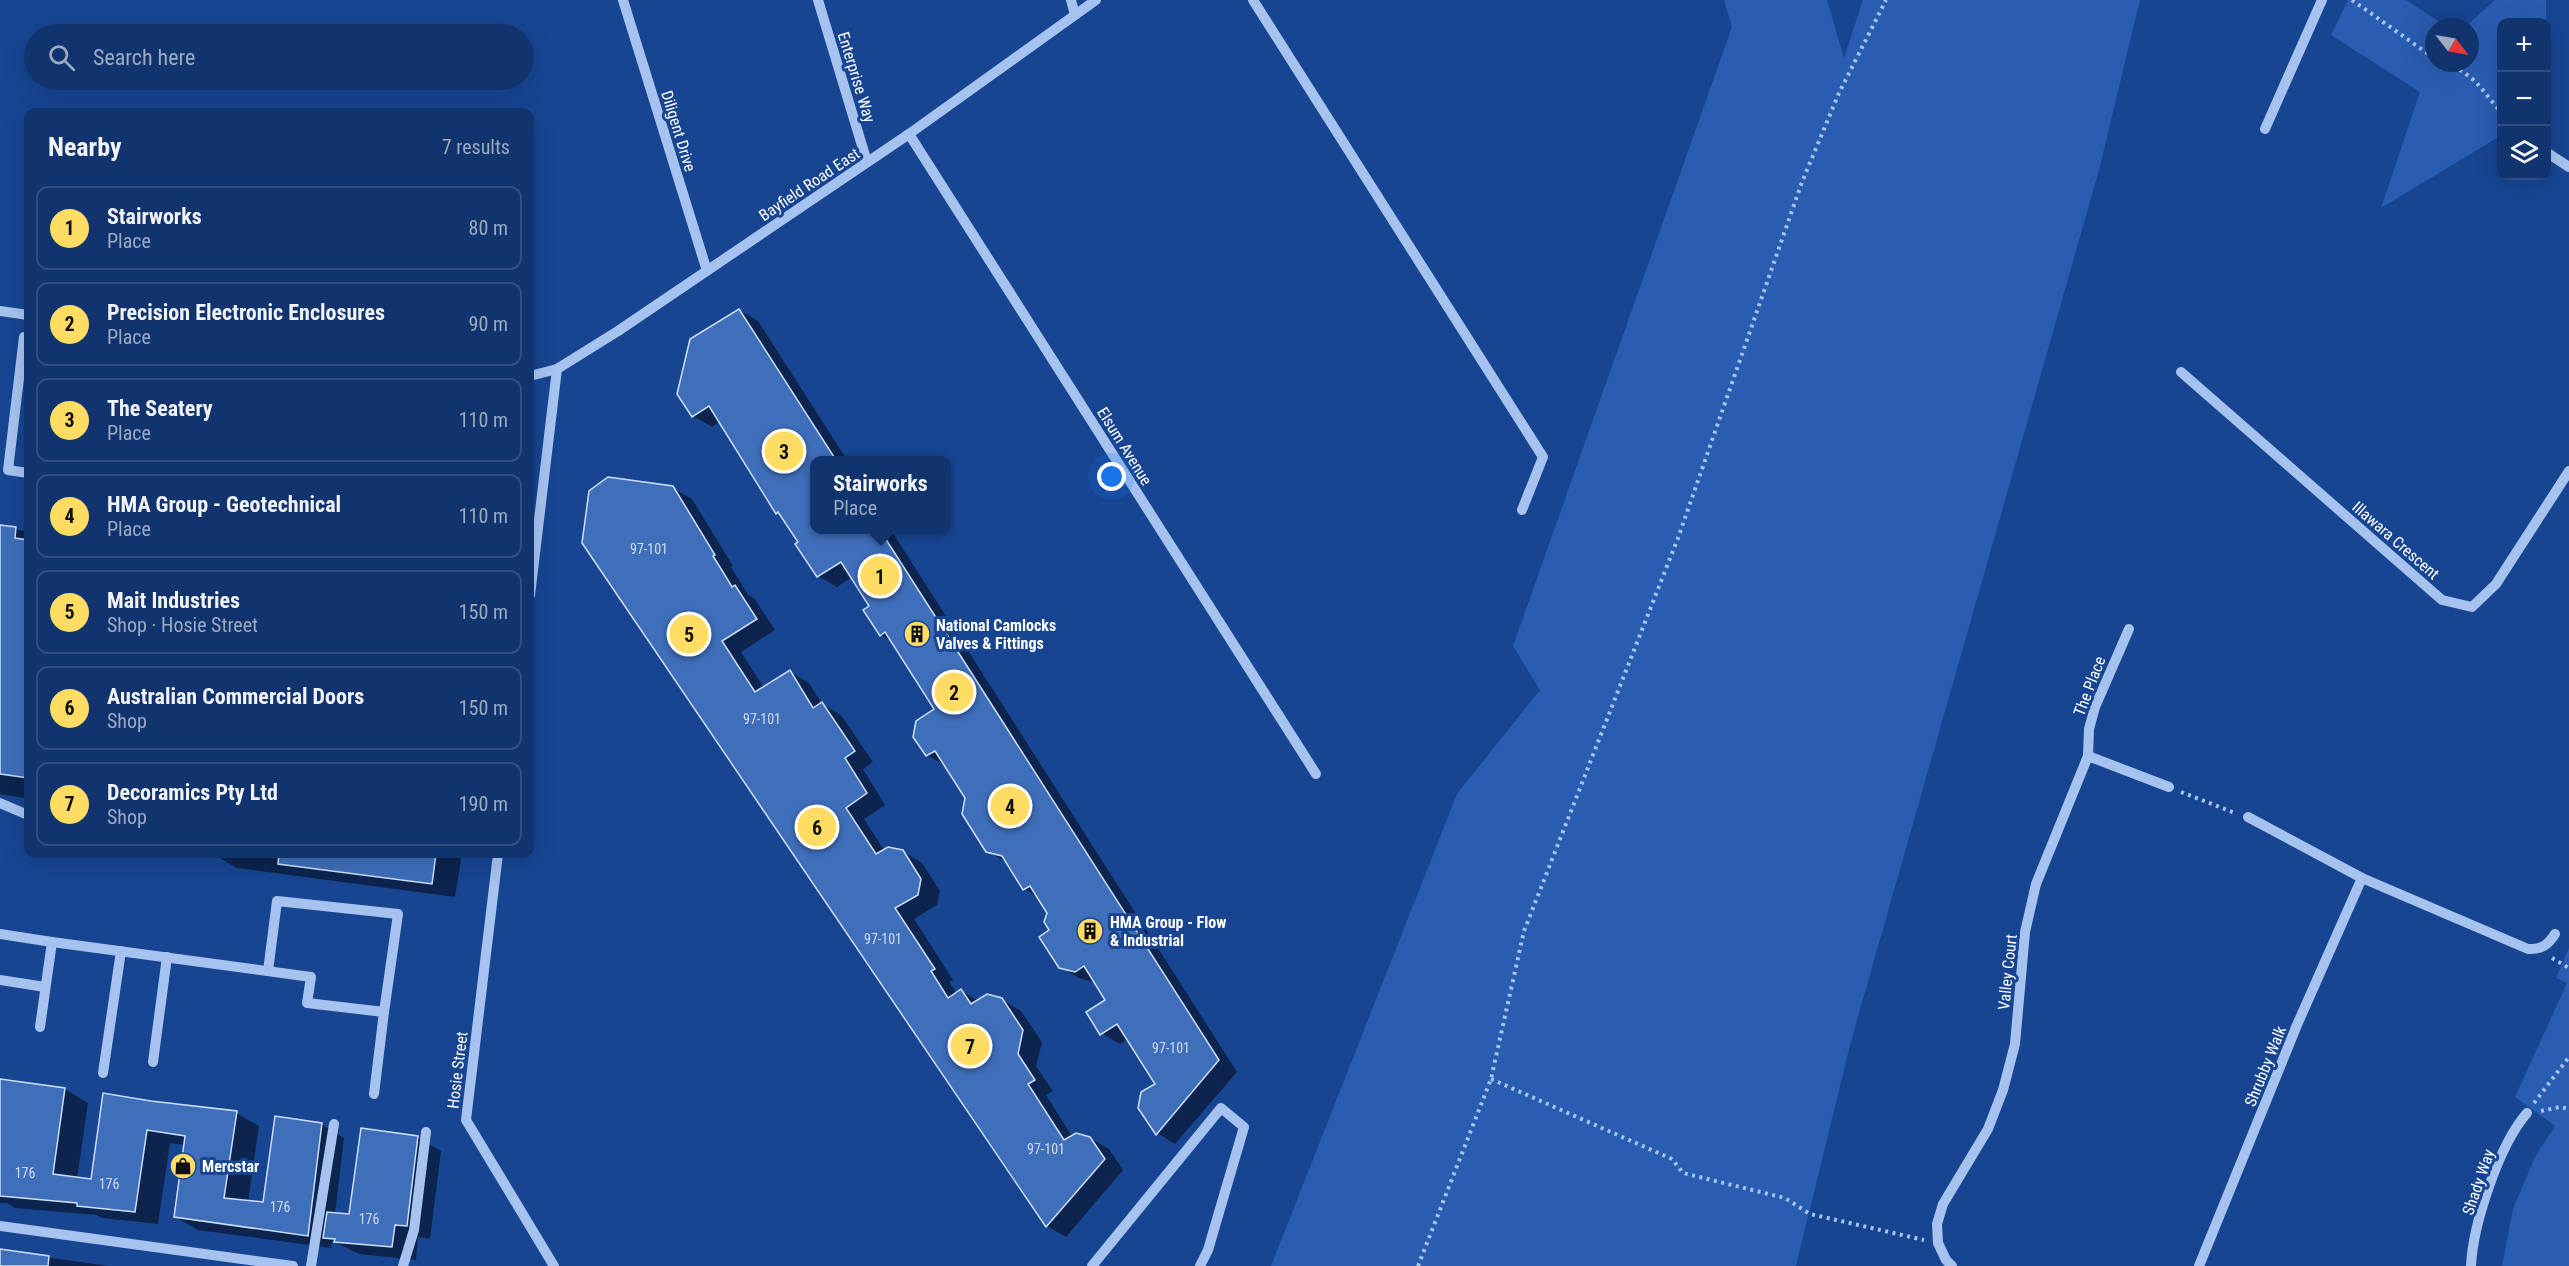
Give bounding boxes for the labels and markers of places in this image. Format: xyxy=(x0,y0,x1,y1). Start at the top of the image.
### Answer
pin: 3 xyxy=(764,428,804,474)
pin: 1 xyxy=(860,554,900,598)
pin: 5 xyxy=(670,612,708,656)
place label: National Camlocks Valves & Fittings xyxy=(936,616,1056,653)
building icon: National Camlocks Valves & Fittings xyxy=(902,619,932,649)
pin: 2 xyxy=(934,670,974,714)
pin: 4 xyxy=(990,784,1030,828)
pin: 6 xyxy=(798,804,836,850)
place label: HMA Group - Flow & Industrial xyxy=(1110,913,1226,950)
building icon: HMA Group - Flow & Industrial xyxy=(1075,916,1105,946)
pin: 7 xyxy=(950,1024,990,1068)
shop icon: Mercstar xyxy=(168,1151,198,1181)
place label: Mercstar xyxy=(202,1157,259,1176)

